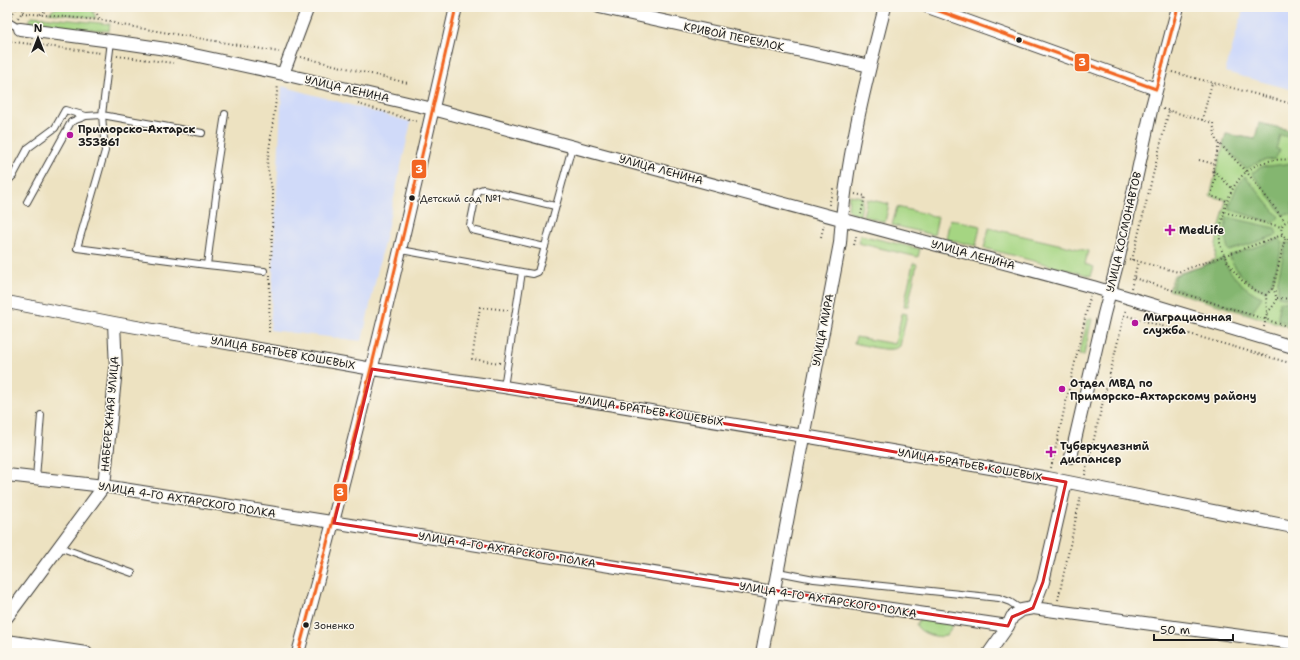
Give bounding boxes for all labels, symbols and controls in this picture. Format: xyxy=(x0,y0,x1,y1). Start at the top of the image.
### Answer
north arrow xyxy=(18,18,58,58)
street label: КРИВОЙ ПЕРЕУЛОК xyxy=(682,18,786,55)
text: N xyxy=(34,21,43,36)
unlabelled marker xyxy=(1014,35,1024,45)
line badge: 3 xyxy=(1074,53,1090,72)
text: 3 xyxy=(1078,55,1086,70)
street label: УЛИЦА ЛЕНИНА xyxy=(303,72,391,106)
place label: Приморско-Ахтарск 353861 xyxy=(78,122,196,150)
marker: Приморско-Ахтарск 353861 xyxy=(65,130,75,140)
street label: УЛИЦА ЛЕНИНА xyxy=(617,152,705,188)
line badge: 3 xyxy=(411,159,427,179)
text: 3 xyxy=(415,162,423,177)
street label: УЛИЦА КОСМОНАВТОВ xyxy=(1103,170,1145,294)
place label: Детский сад №1 xyxy=(420,192,501,205)
marker: Детский сад №1 xyxy=(407,193,417,203)
place label: MedLife xyxy=(1179,223,1224,238)
marker: MedLife xyxy=(1164,224,1176,236)
street label: УЛИЦА ЛЕНИНА xyxy=(929,237,1017,273)
street label: УЛИЦА МИРА xyxy=(809,292,837,368)
place label: Миграционная служба xyxy=(1143,310,1232,338)
marker: Миграционная служба xyxy=(1130,318,1140,328)
street label: УЛИЦА БРАТЬЕВ КОШЕВЫХ xyxy=(209,333,357,373)
street label: НАБЕРЕЖНАЯ УЛИЦА xyxy=(97,356,123,472)
place label: Отдел МВД по Приморско-Ахтарскому району xyxy=(1070,376,1257,404)
marker: Отдел МВД по Приморско-Ахтарскому району xyxy=(1057,384,1067,394)
street label: УЛИЦА БРАТЬЕВ КОШЕВЫХ xyxy=(577,392,725,430)
place label: Туберкулезный диспансер xyxy=(1060,439,1149,467)
street label: УЛИЦА БРАТЬЕВ КОШЕВЫХ xyxy=(896,445,1044,485)
marker: Туберкулезный диспансер xyxy=(1045,446,1057,458)
street label: УЛИЦА 4-ГО АХТАРСКОГО ПОЛКА xyxy=(97,479,277,521)
line badge: 3 xyxy=(333,483,348,502)
text: 3 xyxy=(336,485,344,500)
street label: УЛИЦА 4-ГО АХТАРСКОГО ПОЛКА xyxy=(417,529,597,571)
street label: УЛИЦА 4-ГО АХТАРСКОГО ПОЛКА xyxy=(738,579,918,621)
scale bar xyxy=(1154,616,1233,642)
place label: Зоненко xyxy=(314,619,354,632)
marker: Зоненко xyxy=(301,620,311,630)
text: 50 m xyxy=(1160,622,1190,638)

